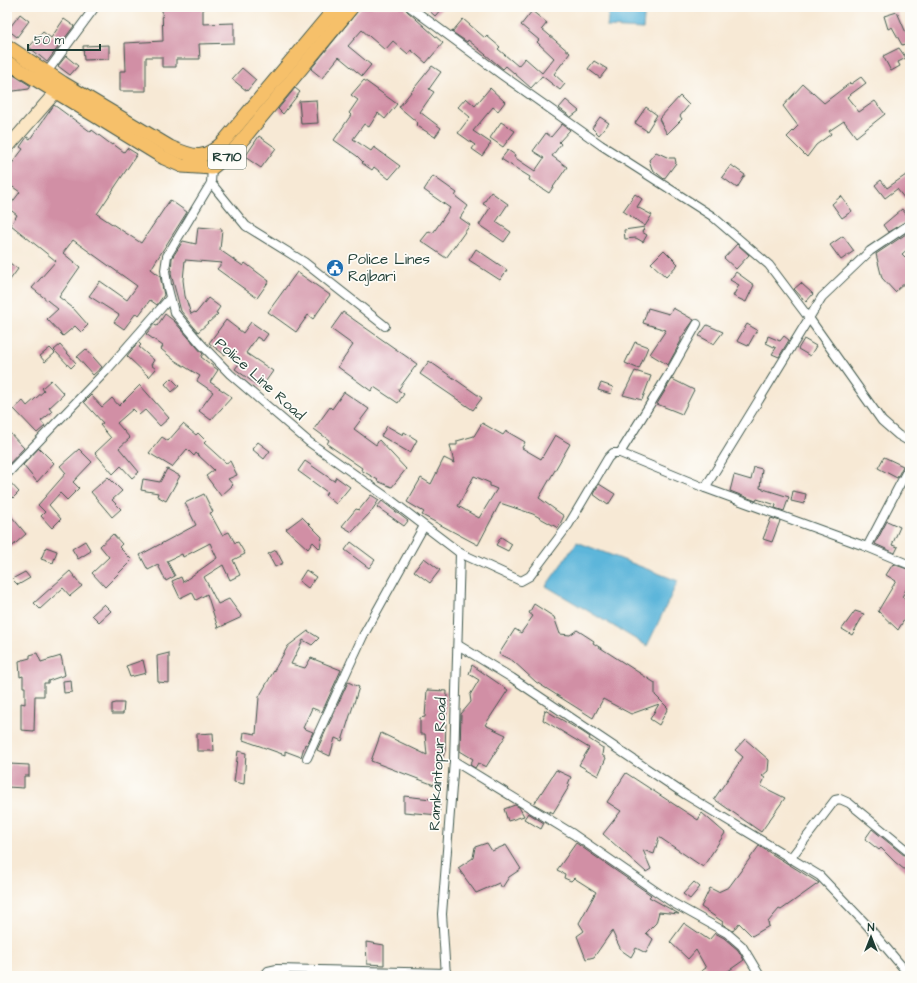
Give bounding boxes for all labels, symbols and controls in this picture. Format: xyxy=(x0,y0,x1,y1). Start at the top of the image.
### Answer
scale bar xyxy=(28,26,100,52)
text: 50 m xyxy=(34,32,65,49)
road number: R710 xyxy=(208,145,246,169)
place label: Police Lines Rajbari xyxy=(348,249,431,287)
public building icon: Police Lines Rajbari xyxy=(325,258,345,278)
street label: Police Line Road xyxy=(210,333,310,425)
street label: Ramkantopur Road xyxy=(424,696,452,831)
north arrow xyxy=(851,917,891,957)
text: N xyxy=(868,920,875,935)

